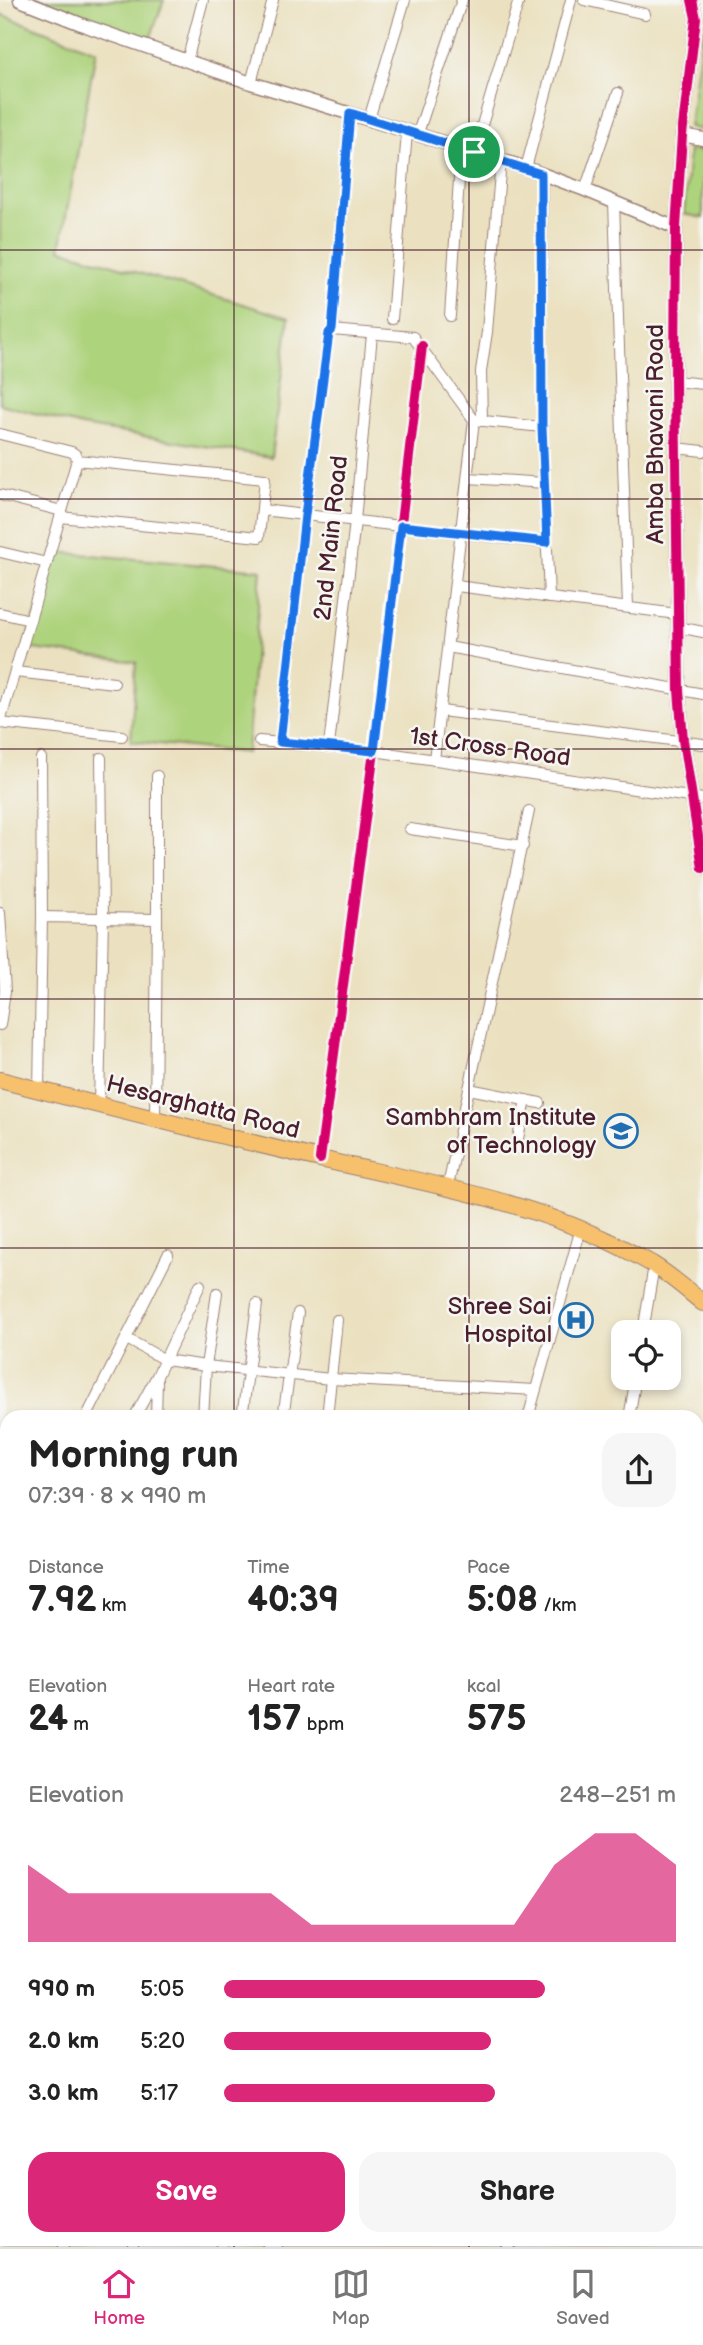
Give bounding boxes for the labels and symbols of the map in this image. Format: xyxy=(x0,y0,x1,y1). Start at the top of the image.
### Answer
pin xyxy=(444,122,504,182)
street label: Amba Bhavani Road xyxy=(641,324,670,544)
street label: 2nd Main Road xyxy=(308,454,354,622)
street label: 1st Cross Road xyxy=(408,721,572,773)
street label: Hesarghatta Road xyxy=(103,1069,303,1145)
place label: Sambhram Institute of Technology xyxy=(386,1103,596,1160)
school or university icon: Sambhram Institute of Technology xyxy=(602,1112,640,1150)
place label: Shree Sai Hospital xyxy=(448,1292,552,1349)
hospital icon: Shree Sai Hospital xyxy=(557,1301,595,1339)

